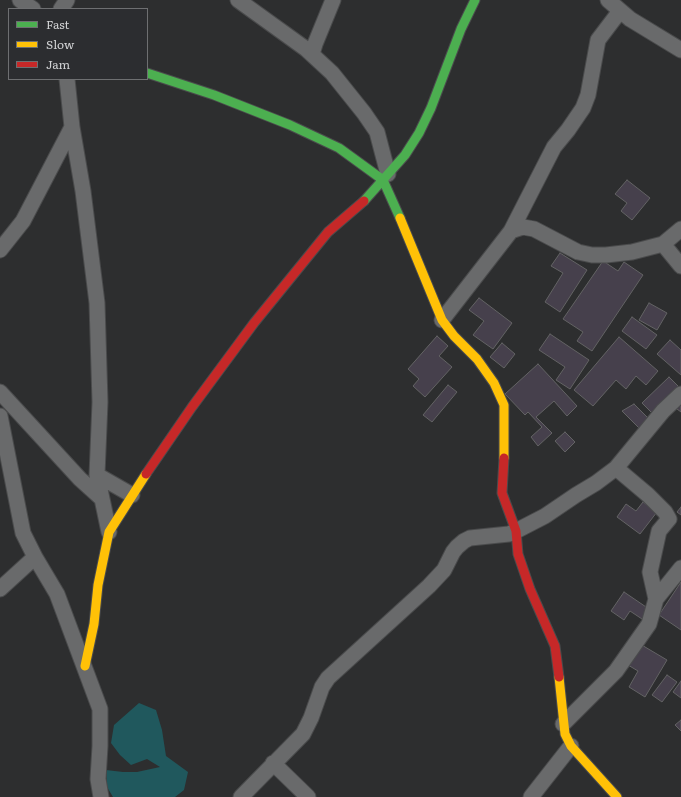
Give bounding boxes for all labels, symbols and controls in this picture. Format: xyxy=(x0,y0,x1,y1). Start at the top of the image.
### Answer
legend xyxy=(8,8,148,80)
text: Fast xyxy=(46,15,69,33)
text: Slow xyxy=(46,35,74,53)
text: Jam xyxy=(46,55,70,73)

